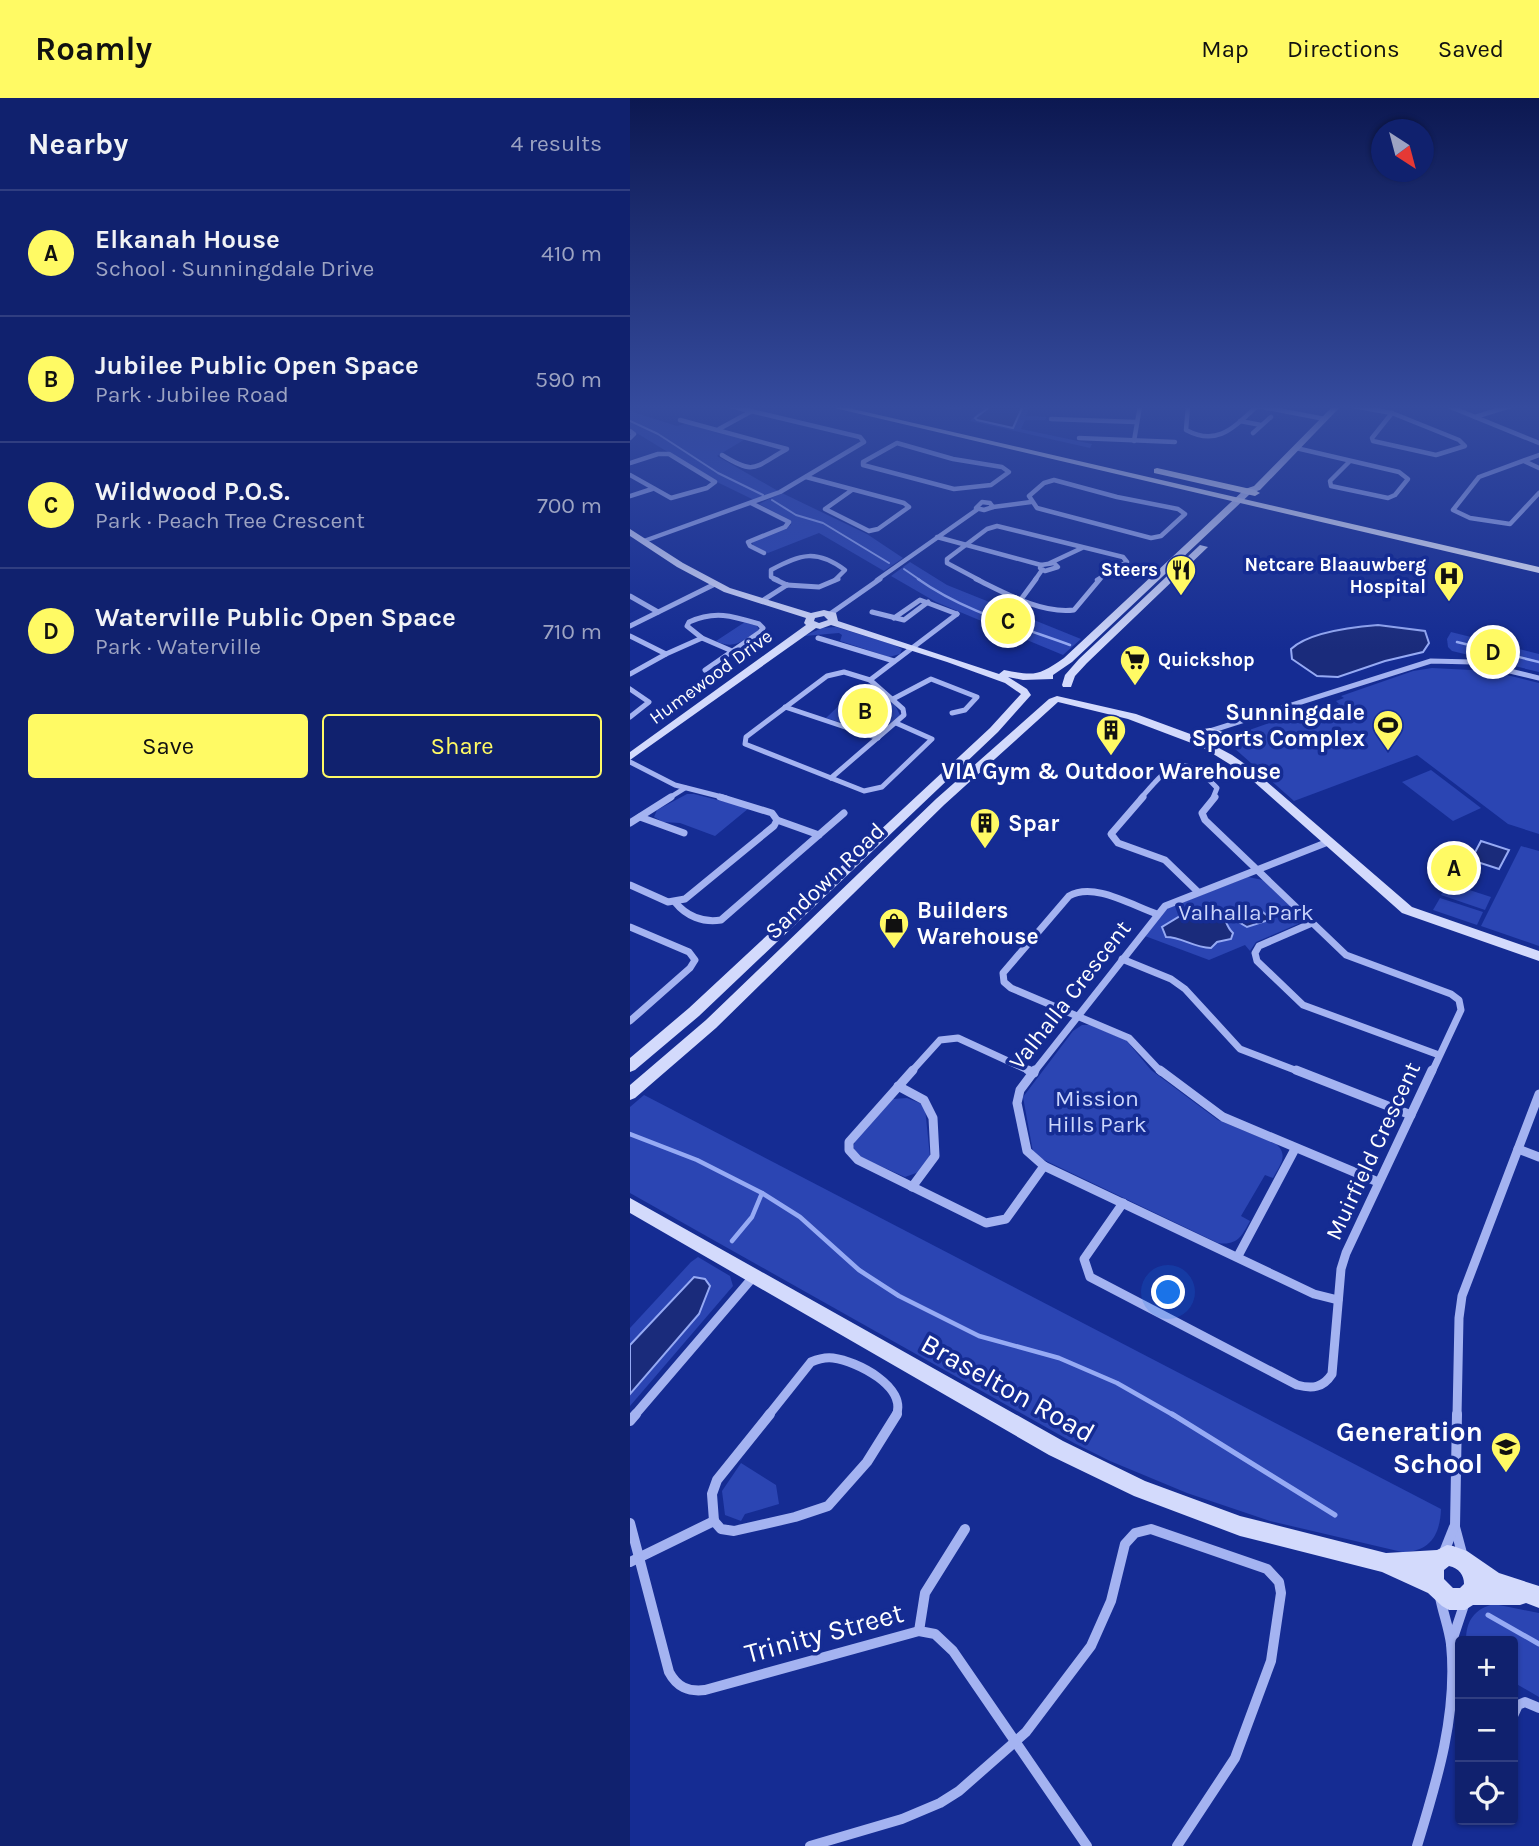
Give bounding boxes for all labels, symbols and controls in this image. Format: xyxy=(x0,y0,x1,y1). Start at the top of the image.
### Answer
text: Roamly xyxy=(35,30,152,68)
text: Map xyxy=(1201,35,1249,63)
text: Directions xyxy=(1287,35,1400,63)
text: Saved xyxy=(1438,35,1504,63)
north arrow xyxy=(1371,119,1434,182)
text: Nearby xyxy=(28,126,128,162)
text: 4 results xyxy=(510,130,602,157)
text: Elkanah House xyxy=(95,224,280,255)
text: A xyxy=(44,240,58,267)
text: 410 m xyxy=(541,240,602,267)
text: School · Sunningdale Drive xyxy=(95,255,374,282)
text: Jubilee Public Open Space xyxy=(95,350,419,381)
text: B xyxy=(44,366,58,393)
text: 590 m xyxy=(535,366,602,393)
text: Park · Jubilee Road xyxy=(95,381,289,408)
text: Wildwood P.O.S. xyxy=(95,476,290,507)
text: C xyxy=(44,492,58,519)
text: 700 m xyxy=(537,492,602,519)
text: Park · Peach Tree Crescent xyxy=(95,507,365,534)
restaurant icon: Steers xyxy=(1164,553,1198,597)
place label: Netcare Blaauwberg Hospital xyxy=(1245,554,1426,598)
place label: Steers xyxy=(1101,559,1158,581)
hospital icon: Netcare Blaauwberg Hospital xyxy=(1432,559,1466,603)
pin: C xyxy=(985,595,1031,647)
text: Waterville Public Open Space xyxy=(95,602,456,633)
text: D xyxy=(43,618,59,645)
text: 710 m xyxy=(543,618,602,645)
street label: Humewood Drive xyxy=(645,625,777,729)
pin: D xyxy=(1470,626,1516,678)
text: Park · Waterville xyxy=(95,633,261,660)
supermarket icon: Quickshop xyxy=(1118,643,1152,687)
place label: Quickshop xyxy=(1158,649,1255,671)
pin: B xyxy=(842,685,888,737)
place label: Sunningdale Sports Complex xyxy=(1192,699,1365,752)
sports icon: Sunningdale Sports Complex xyxy=(1371,708,1405,752)
building icon: VIA Gym & Outdoor Warehouse xyxy=(1094,713,1128,757)
button: Save xyxy=(28,714,308,778)
button: Share xyxy=(322,714,602,778)
place label: VIA Gym & Outdoor Warehouse xyxy=(941,758,1281,785)
building icon: Spar xyxy=(968,806,1002,850)
place label: Spar xyxy=(1008,810,1059,837)
street label: Sandown Road xyxy=(760,817,890,945)
pin: A xyxy=(1431,842,1477,894)
place label: Builders Warehouse xyxy=(917,897,1039,950)
park label: Valhalla Park xyxy=(1178,899,1314,926)
shop icon: Builders Warehouse xyxy=(877,906,911,950)
street label: Valhalla Crescent xyxy=(1004,915,1137,1075)
street label: Muirfield Crescent xyxy=(1320,1057,1426,1244)
park label: Mission Hills Park xyxy=(1047,1085,1147,1138)
your location xyxy=(1151,1275,1185,1309)
street label: Braselton Road xyxy=(915,1327,1101,1449)
place label: Generation School xyxy=(1336,1415,1483,1480)
school or university icon: Generation School xyxy=(1489,1430,1523,1474)
street label: Trinity Street xyxy=(741,1596,907,1670)
map controls xyxy=(1455,1636,1518,1825)
button: + xyxy=(1455,1636,1518,1699)
button: − xyxy=(1455,1699,1518,1762)
button: locate xyxy=(1455,1762,1518,1825)

